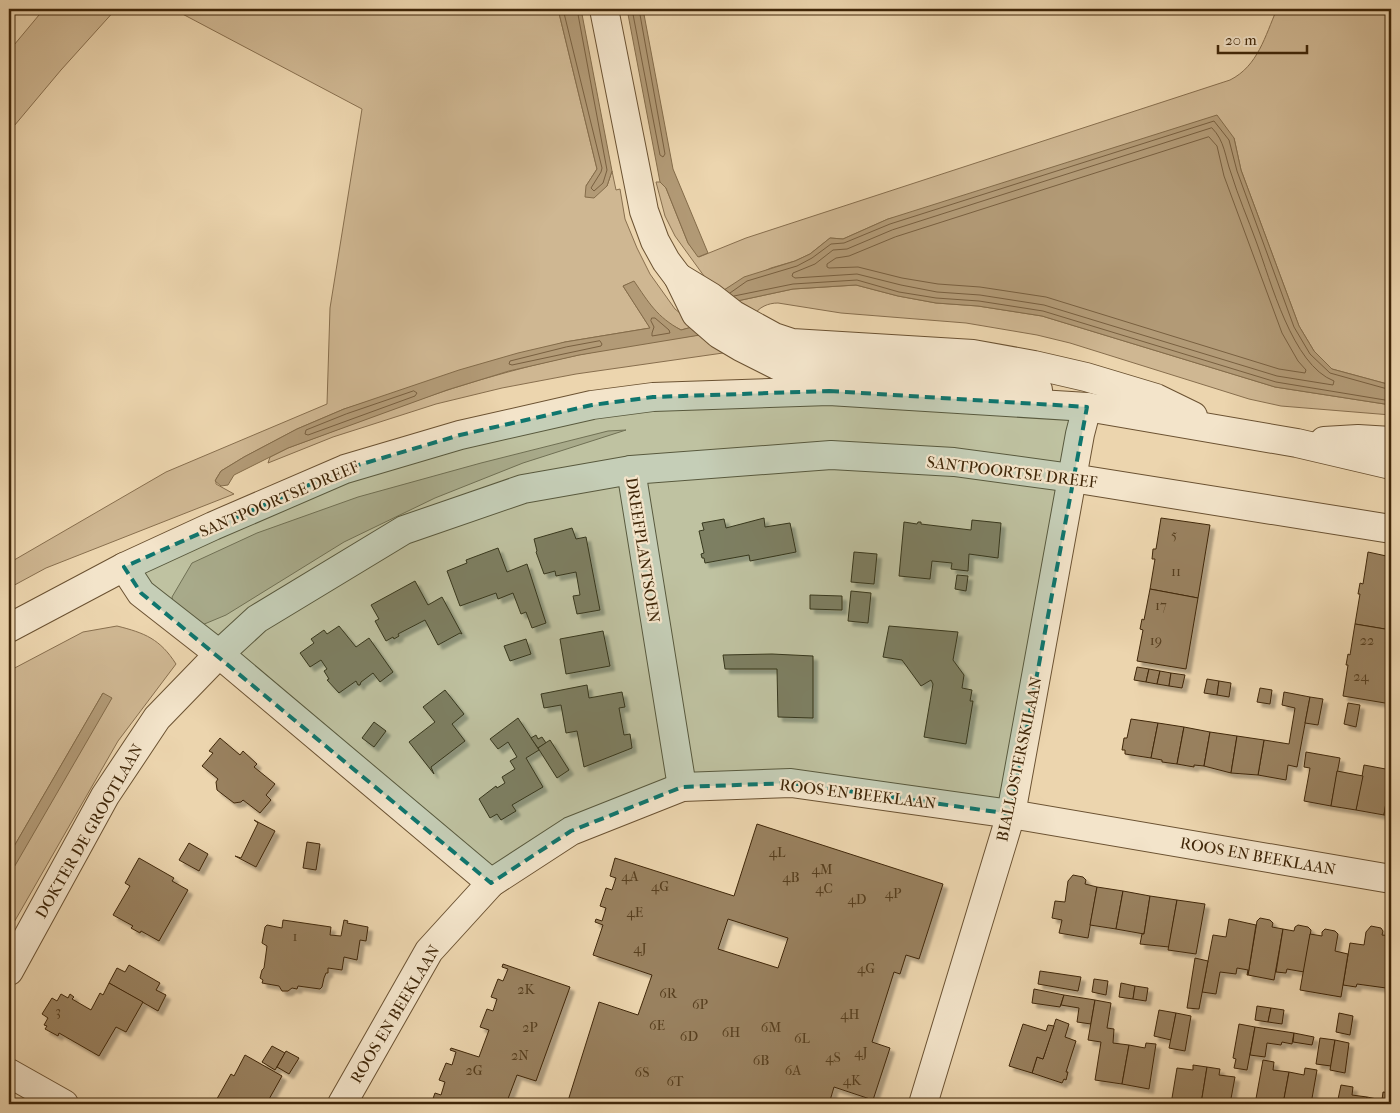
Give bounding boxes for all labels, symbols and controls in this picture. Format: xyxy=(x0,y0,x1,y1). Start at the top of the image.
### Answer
scale bar xyxy=(1218,22,1306,54)
text: 20 m xyxy=(1225,31,1257,49)
street label: SANTPOORTSE DREEF xyxy=(926,452,1099,492)
street label: SANTPOORTSE DREEF xyxy=(196,457,362,541)
street label: DREEFPLANTSOEN xyxy=(622,476,664,624)
house number: 5 xyxy=(1171,526,1177,543)
house number: 11 xyxy=(1171,563,1181,580)
house number: 17 xyxy=(1155,597,1167,614)
house number: 19 xyxy=(1150,632,1162,649)
house number: 22 xyxy=(1360,632,1374,649)
house number: 24 xyxy=(1353,668,1369,685)
street label: BIALLOSTERSKILAAN xyxy=(992,675,1046,843)
street label: DOKTER DE GROOTLAAN xyxy=(31,740,147,922)
street label: ROOS EN BEEKLAAN xyxy=(779,775,937,813)
street label: ROOS EN BEEKLAAN xyxy=(1179,833,1337,879)
house number: 4L xyxy=(769,844,786,861)
house number: 4M xyxy=(811,861,833,878)
house number: 4A xyxy=(621,868,640,885)
house number: 4B xyxy=(782,869,800,886)
house number: 4G xyxy=(651,878,669,895)
house number: 4C xyxy=(815,880,833,897)
house number: 4P xyxy=(885,885,902,902)
house number: 4D xyxy=(848,891,867,908)
house number: 4E xyxy=(627,904,644,921)
house number: 1 xyxy=(293,928,298,945)
house number: 4J xyxy=(633,940,647,957)
street label: ROOS EN BEEKLAAN xyxy=(346,941,444,1087)
house number: 4G xyxy=(857,960,875,977)
house number: 2K xyxy=(517,981,536,998)
house number: 6R xyxy=(659,985,678,1002)
house number: 6P xyxy=(692,996,709,1013)
house number: 3 xyxy=(55,1003,61,1020)
house number: 4H xyxy=(840,1006,860,1023)
house number: 6E xyxy=(649,1017,666,1034)
house number: 2P xyxy=(522,1019,538,1036)
house number: 6M xyxy=(761,1019,781,1036)
house number: 6H xyxy=(722,1024,740,1041)
house number: 6D xyxy=(680,1028,698,1045)
house number: 6L xyxy=(794,1030,811,1047)
house number: 4J xyxy=(854,1044,868,1061)
house number: 2N xyxy=(511,1047,529,1064)
house number: 4S xyxy=(825,1049,841,1066)
house number: 6B xyxy=(753,1052,769,1069)
house number: 2G xyxy=(465,1062,483,1079)
house number: 6A xyxy=(785,1062,802,1079)
house number: 6S xyxy=(635,1064,649,1081)
house number: 4K xyxy=(843,1072,862,1089)
house number: 6T xyxy=(666,1073,684,1090)

